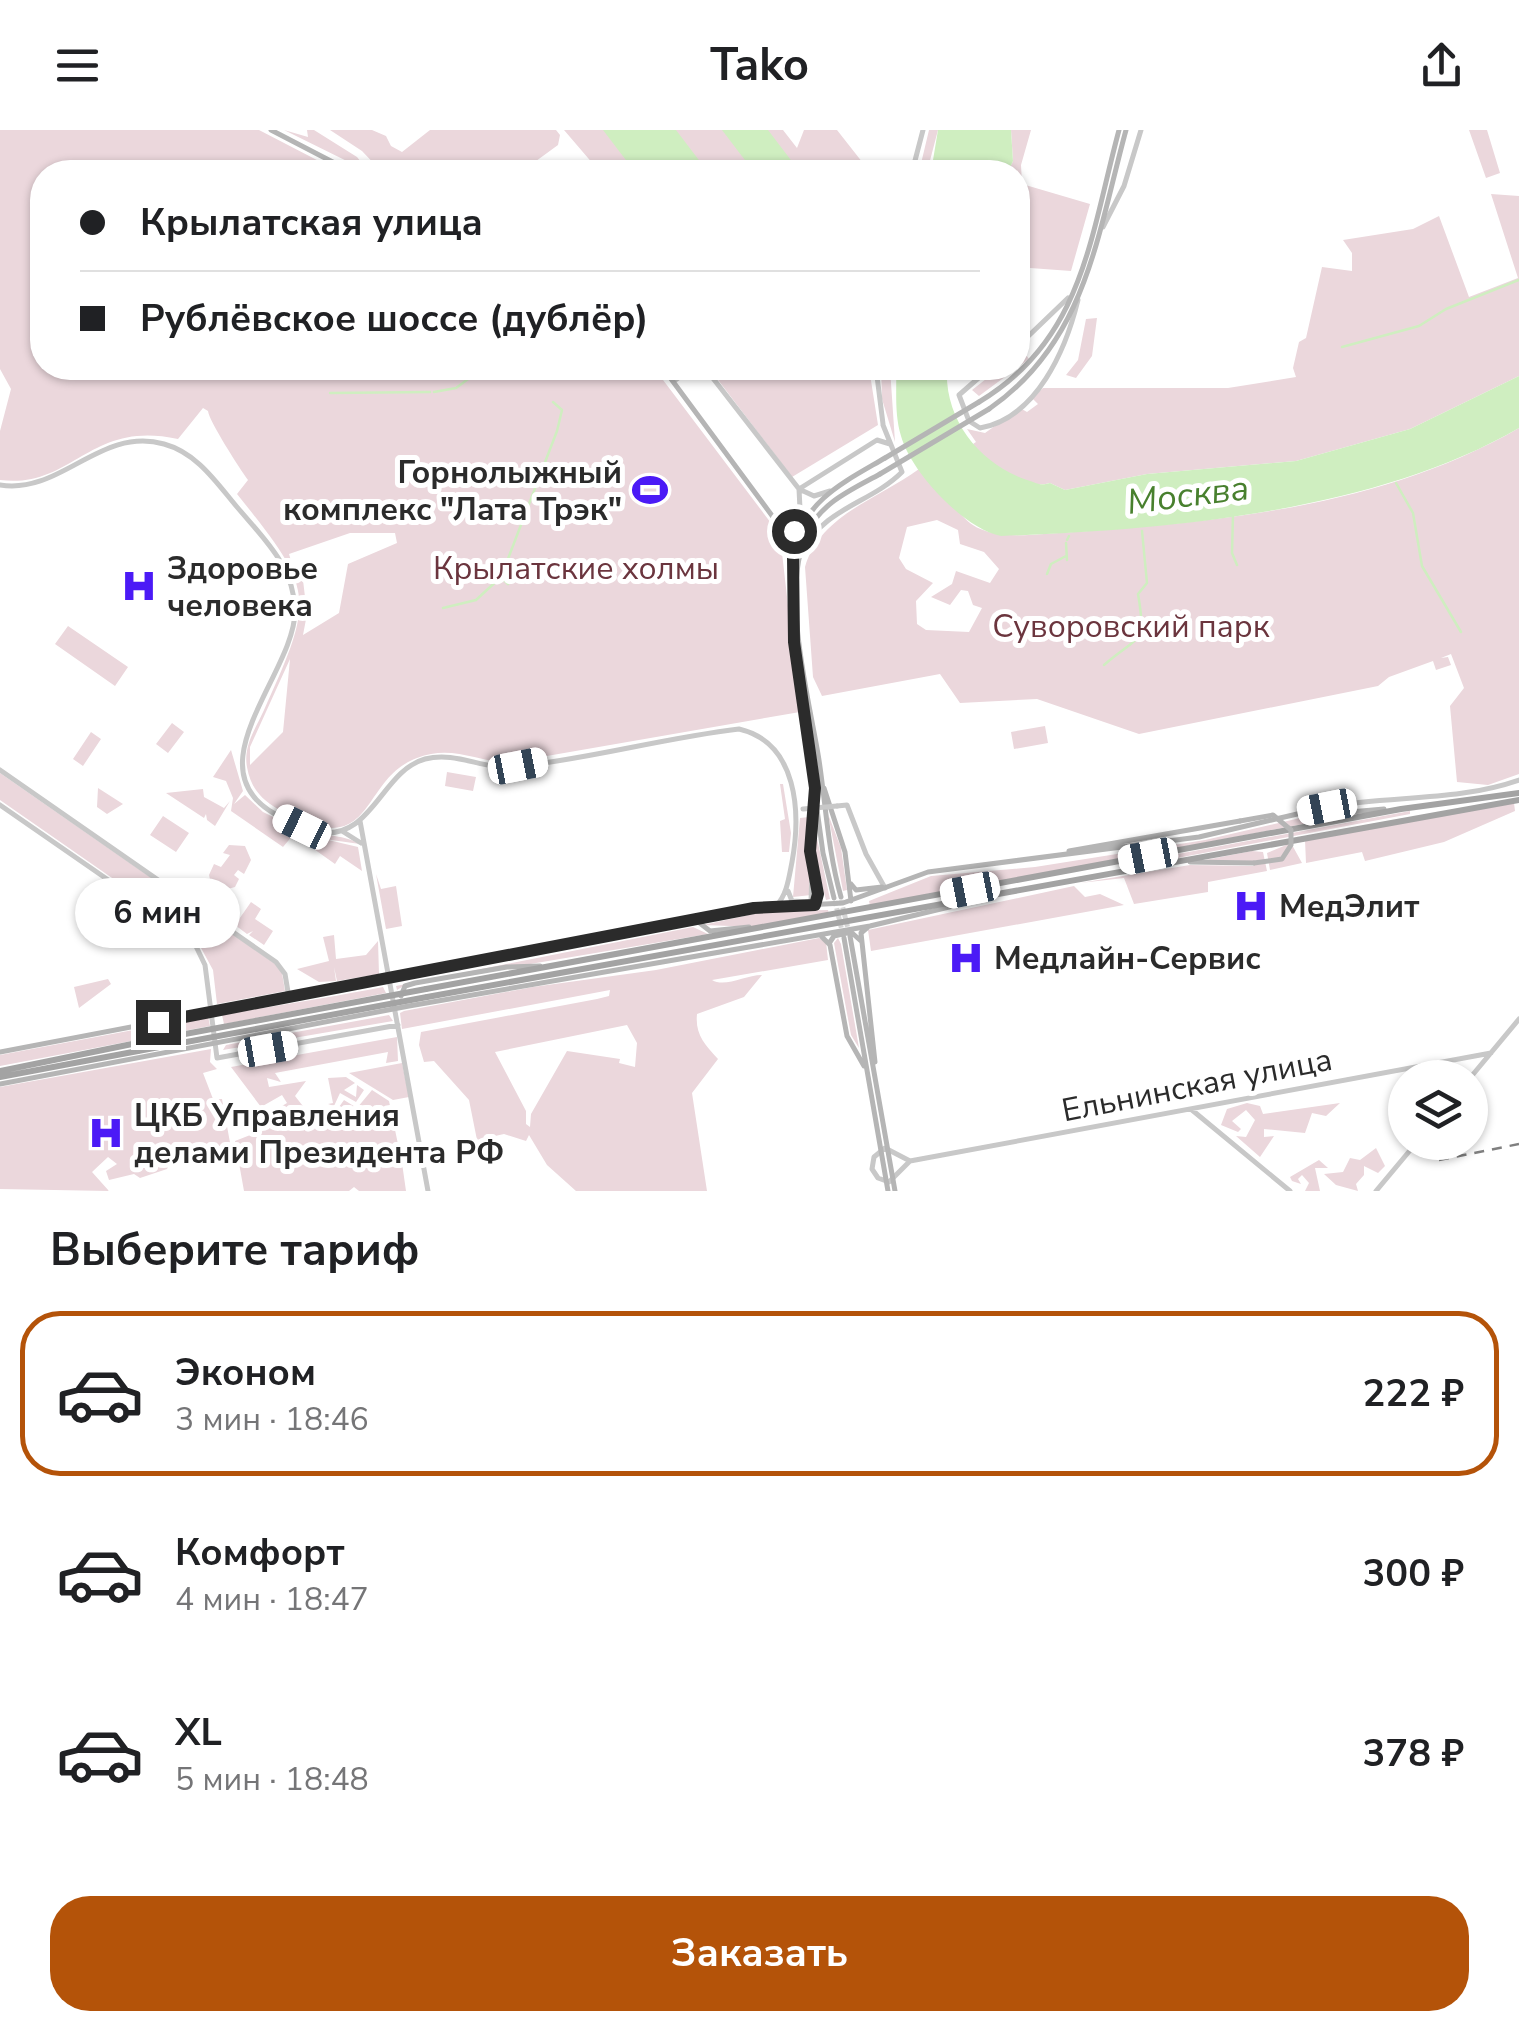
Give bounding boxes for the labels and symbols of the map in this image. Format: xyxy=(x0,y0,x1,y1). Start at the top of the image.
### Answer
place label: Горнолыжный комплекс "Лата Трэк" xyxy=(283,451,622,531)
water label: Москва xyxy=(1124,464,1252,526)
sports icon: Горнолыжный комплекс "Лата Трэк" xyxy=(631,471,669,509)
route start xyxy=(772,509,817,554)
place label: Здоровье человека xyxy=(167,547,318,627)
park label: Крылатские холмы xyxy=(433,547,719,590)
hospital icon: Здоровье человека xyxy=(120,567,158,605)
park label: Суворовский парк xyxy=(992,605,1270,648)
car xyxy=(486,746,550,786)
car xyxy=(1295,787,1359,827)
car xyxy=(268,800,336,854)
car xyxy=(1116,836,1180,876)
car xyxy=(938,870,1002,910)
callout: 6 мин xyxy=(76,877,240,947)
place label: МедЭлит xyxy=(1279,885,1419,928)
hospital icon: МедЭлит xyxy=(1232,887,1270,925)
place label: Медлайн-Сервис xyxy=(994,937,1261,980)
hospital icon: Медлайн-Сервис xyxy=(947,939,985,977)
route end xyxy=(136,1000,181,1045)
car xyxy=(236,1029,300,1069)
street label: Ельнинская улица xyxy=(1058,1038,1336,1132)
place label: ЦКБ Управления делами Президента РФ xyxy=(134,1094,504,1174)
hospital icon: ЦКБ Управления делами Президента РФ xyxy=(87,1114,125,1152)

